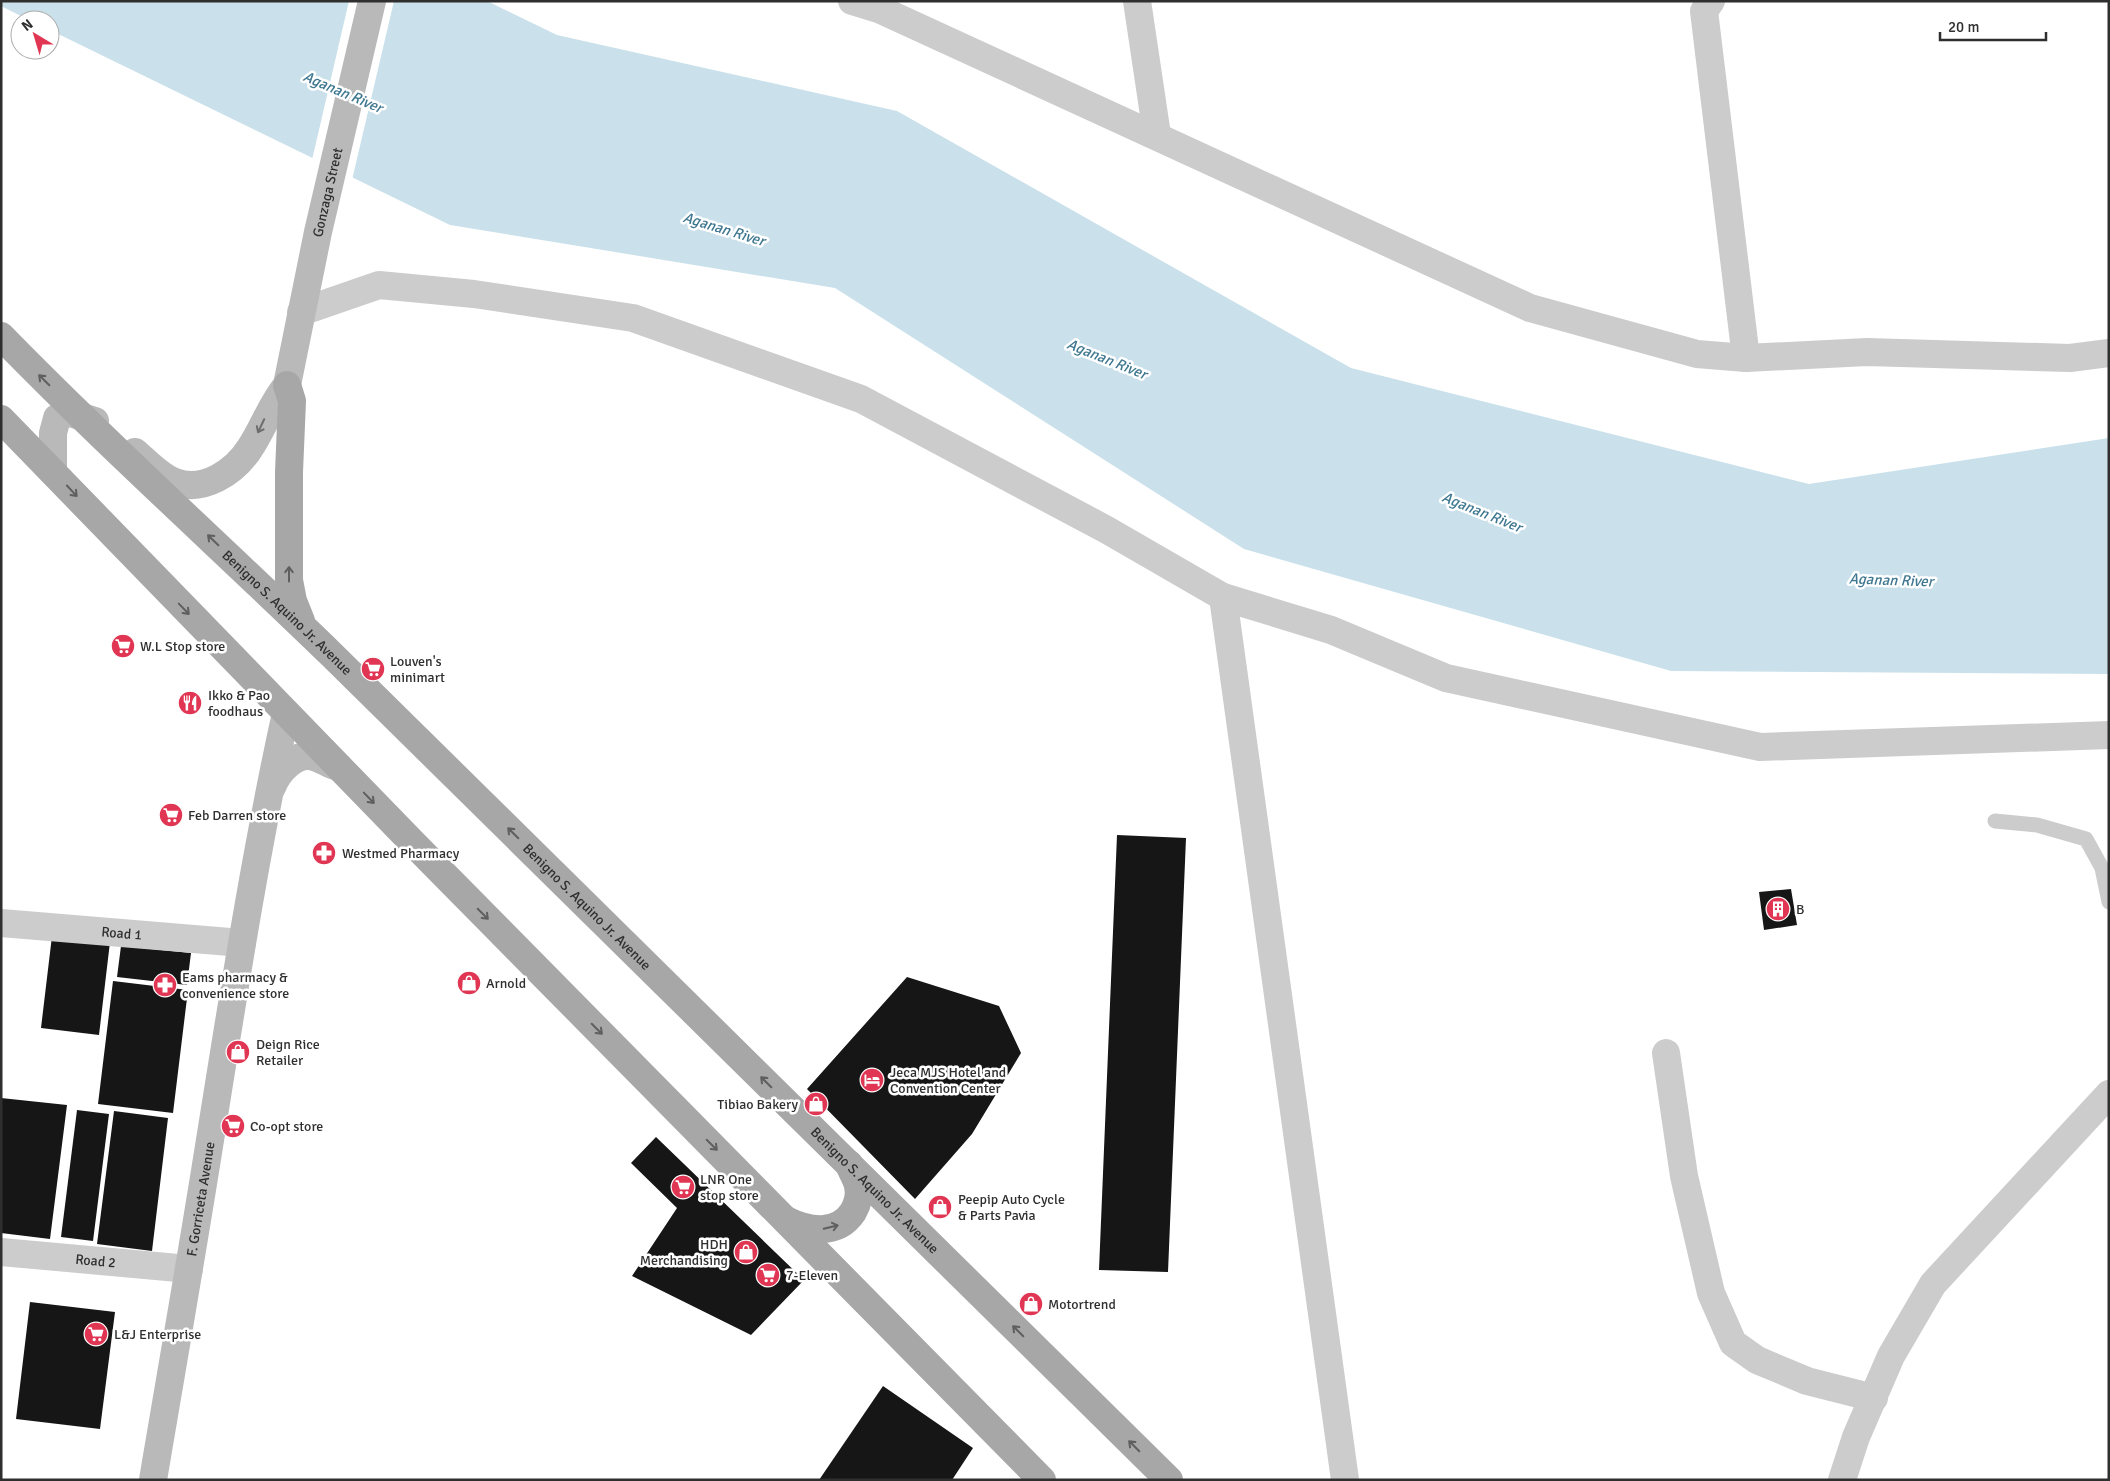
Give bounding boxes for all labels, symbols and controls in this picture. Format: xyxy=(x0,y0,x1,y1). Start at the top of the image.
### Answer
north arrow xyxy=(10,10,60,60)
scale bar xyxy=(1940,10,2046,42)
text: N xyxy=(18,15,36,35)
text: 20 m xyxy=(1948,18,1979,36)
water label: Aganan River xyxy=(301,67,388,118)
street label: Gonzaga Street xyxy=(309,146,346,239)
water label: Aganan River xyxy=(681,208,769,251)
water label: Aganan River xyxy=(1064,335,1152,384)
one-way arrow xyxy=(38,374,50,386)
one-way arrow xyxy=(256,418,266,433)
one-way arrow xyxy=(66,485,78,498)
water label: Aganan River xyxy=(1439,488,1527,537)
one-way arrow xyxy=(206,534,219,546)
street label: Benigno S. Aquino Jr. Avenue xyxy=(219,546,356,679)
one-way arrow xyxy=(284,566,294,582)
water label: Aganan River xyxy=(1848,570,1936,591)
one-way arrow xyxy=(178,603,190,615)
supermarket icon: W.L Stop store xyxy=(110,633,136,659)
place label: W.L Stop store xyxy=(140,638,225,655)
place label: Louven's minimart xyxy=(390,653,445,686)
supermarket icon: Louven's minimart xyxy=(360,656,386,682)
place label: Ikko & Pao foodhaus xyxy=(208,687,270,720)
restaurant icon: Ikko & Pao foodhaus xyxy=(177,690,203,716)
one-way arrow xyxy=(363,792,375,804)
supermarket icon: Feb Darren store xyxy=(158,802,184,828)
place label: Feb Darren store xyxy=(188,807,286,824)
one-way arrow xyxy=(506,827,519,839)
pharmacy icon: Westmed Pharmacy xyxy=(311,840,337,866)
street label: Benigno S. Aquino Jr. Avenue xyxy=(519,840,655,973)
place label: Westmed Pharmacy xyxy=(342,845,460,862)
building icon: B xyxy=(1765,896,1791,922)
place label: B xyxy=(1796,901,1804,918)
one-way arrow xyxy=(477,907,489,920)
street label: Road 1 xyxy=(101,923,143,943)
place label: Eams pharmacy & convenience store xyxy=(182,969,289,1002)
shop icon: Arnold xyxy=(456,970,482,996)
pharmacy icon: Eams pharmacy & convenience store xyxy=(152,972,178,998)
place label: Arnold xyxy=(486,975,526,992)
one-way arrow xyxy=(591,1023,603,1035)
place label: Deign Rice Retailer xyxy=(256,1036,320,1069)
shop icon: Deign Rice Retailer xyxy=(225,1039,251,1065)
place label: Jeca MJS Hotel and Convention Center xyxy=(890,1064,1006,1097)
hotel icon: Jeca MJS Hotel and Convention Center xyxy=(859,1067,885,1093)
one-way arrow xyxy=(759,1076,772,1088)
shop icon: Tibiao Bakery xyxy=(803,1091,829,1117)
place label: Tibiao Bakery xyxy=(717,1096,798,1113)
supermarket icon: Co-opt store xyxy=(220,1113,246,1139)
place label: Co-opt store xyxy=(250,1118,323,1135)
street label: Benigno S. Aquino Jr. Avenue xyxy=(807,1123,943,1257)
one-way arrow xyxy=(706,1139,718,1151)
street label: F. Gorriceta Avenue xyxy=(183,1140,218,1258)
place label: LNR One stop store xyxy=(700,1171,759,1204)
supermarket icon: LNR One stop store xyxy=(670,1174,696,1200)
place label: Peepip Auto Cycle & Parts Pavia xyxy=(958,1191,1065,1224)
shop icon: Peepip Auto Cycle & Parts Pavia xyxy=(927,1194,953,1220)
one-way arrow xyxy=(822,1222,838,1231)
place label: HDH Merchandising xyxy=(640,1236,728,1269)
shop icon: HDH Merchandising xyxy=(733,1239,759,1265)
street label: Road 2 xyxy=(75,1250,117,1271)
supermarket icon: 7-Eleven xyxy=(755,1262,781,1288)
place label: 7-Eleven xyxy=(786,1267,838,1284)
shop icon: Motortrend xyxy=(1018,1291,1044,1317)
place label: Motortrend xyxy=(1048,1296,1116,1313)
supermarket icon: L&J Enterprise xyxy=(83,1321,109,1347)
place label: L&J Enterprise xyxy=(114,1326,201,1343)
one-way arrow xyxy=(1013,1326,1025,1338)
one-way arrow xyxy=(1128,1439,1140,1452)

